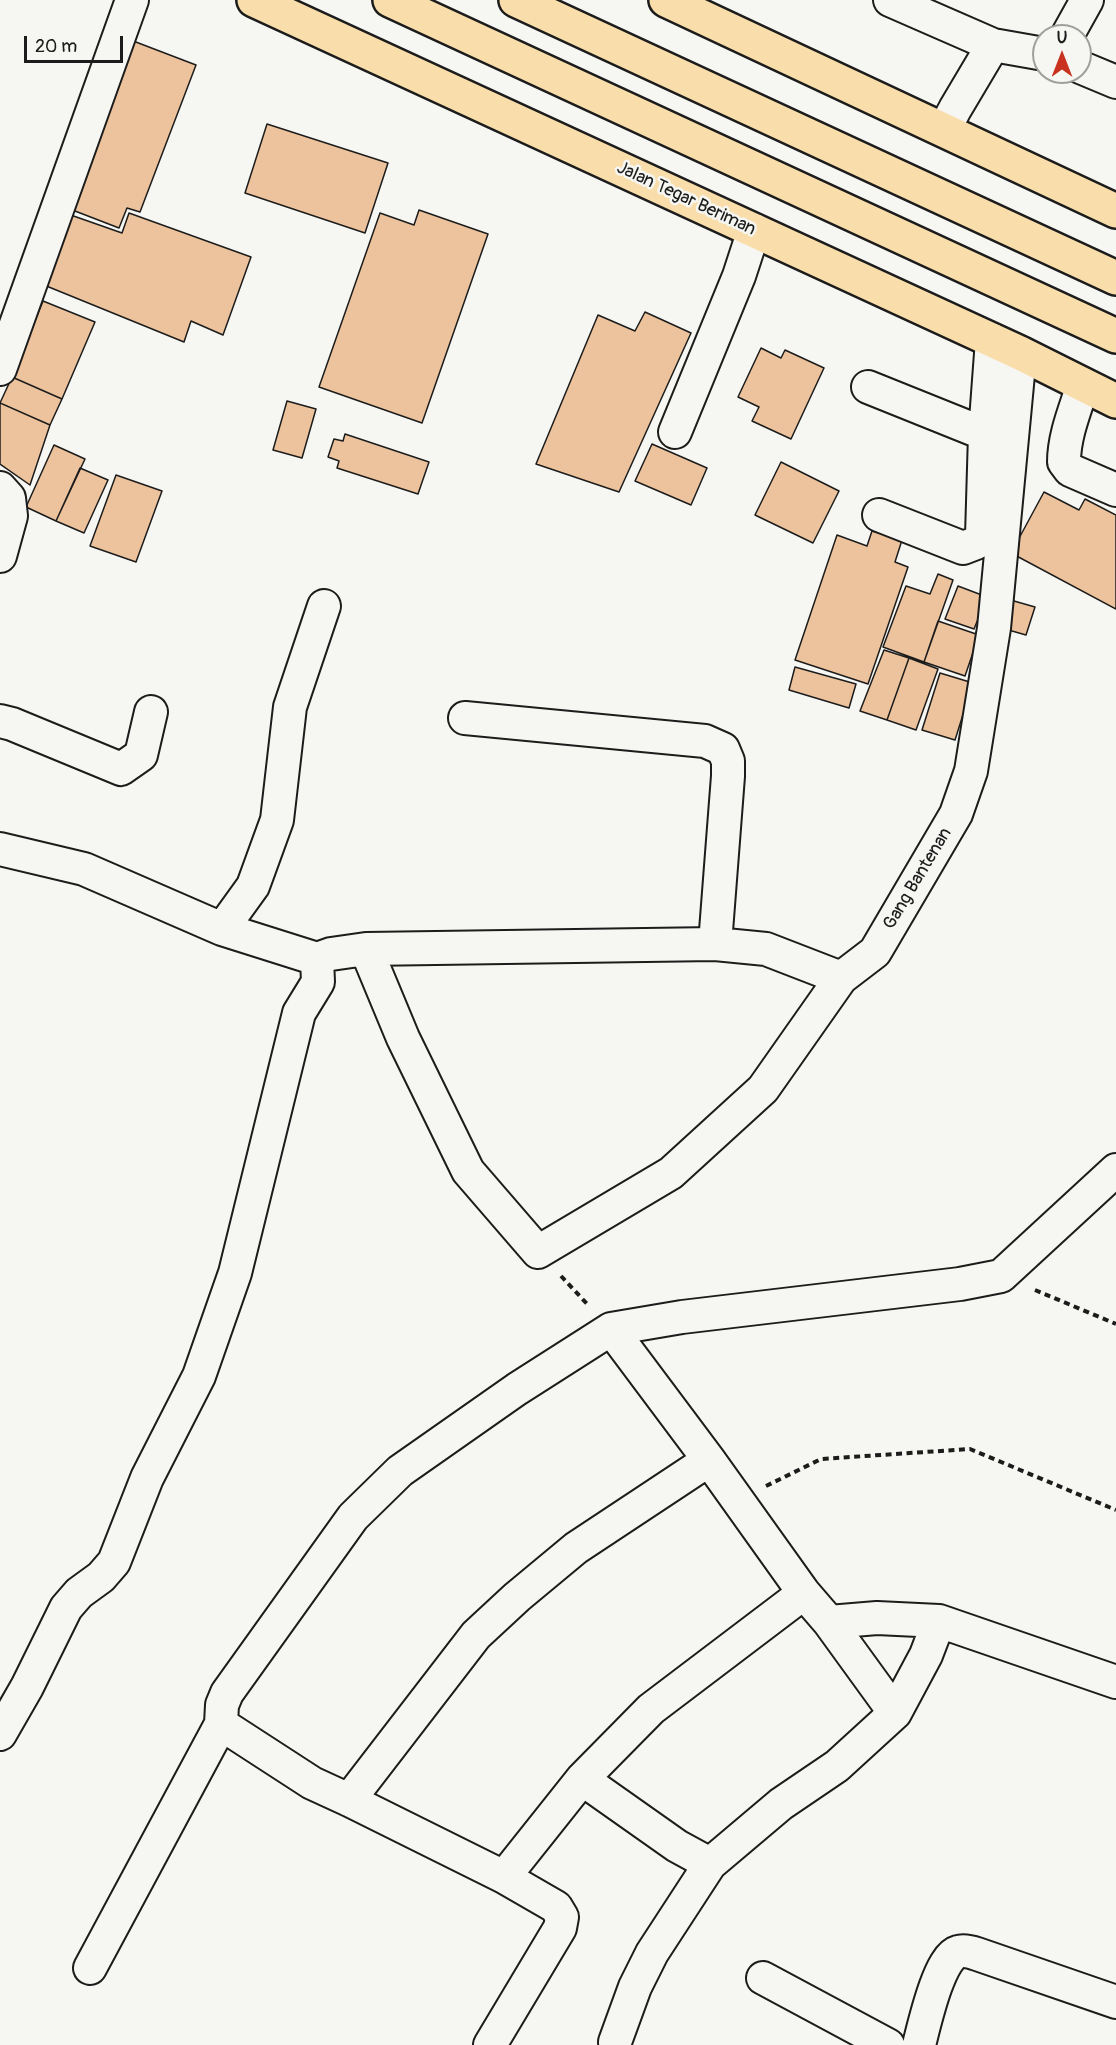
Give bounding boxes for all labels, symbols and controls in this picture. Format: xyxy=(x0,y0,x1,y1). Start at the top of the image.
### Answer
scale bar xyxy=(27,24,126,62)
north arrow xyxy=(1032,24,1092,84)
text: U xyxy=(1057,28,1067,48)
text: 20 m xyxy=(35,35,77,58)
street label: Jalan Tegar Beriman xyxy=(613,157,759,241)
street label: Gang Bantenan xyxy=(879,824,957,934)

